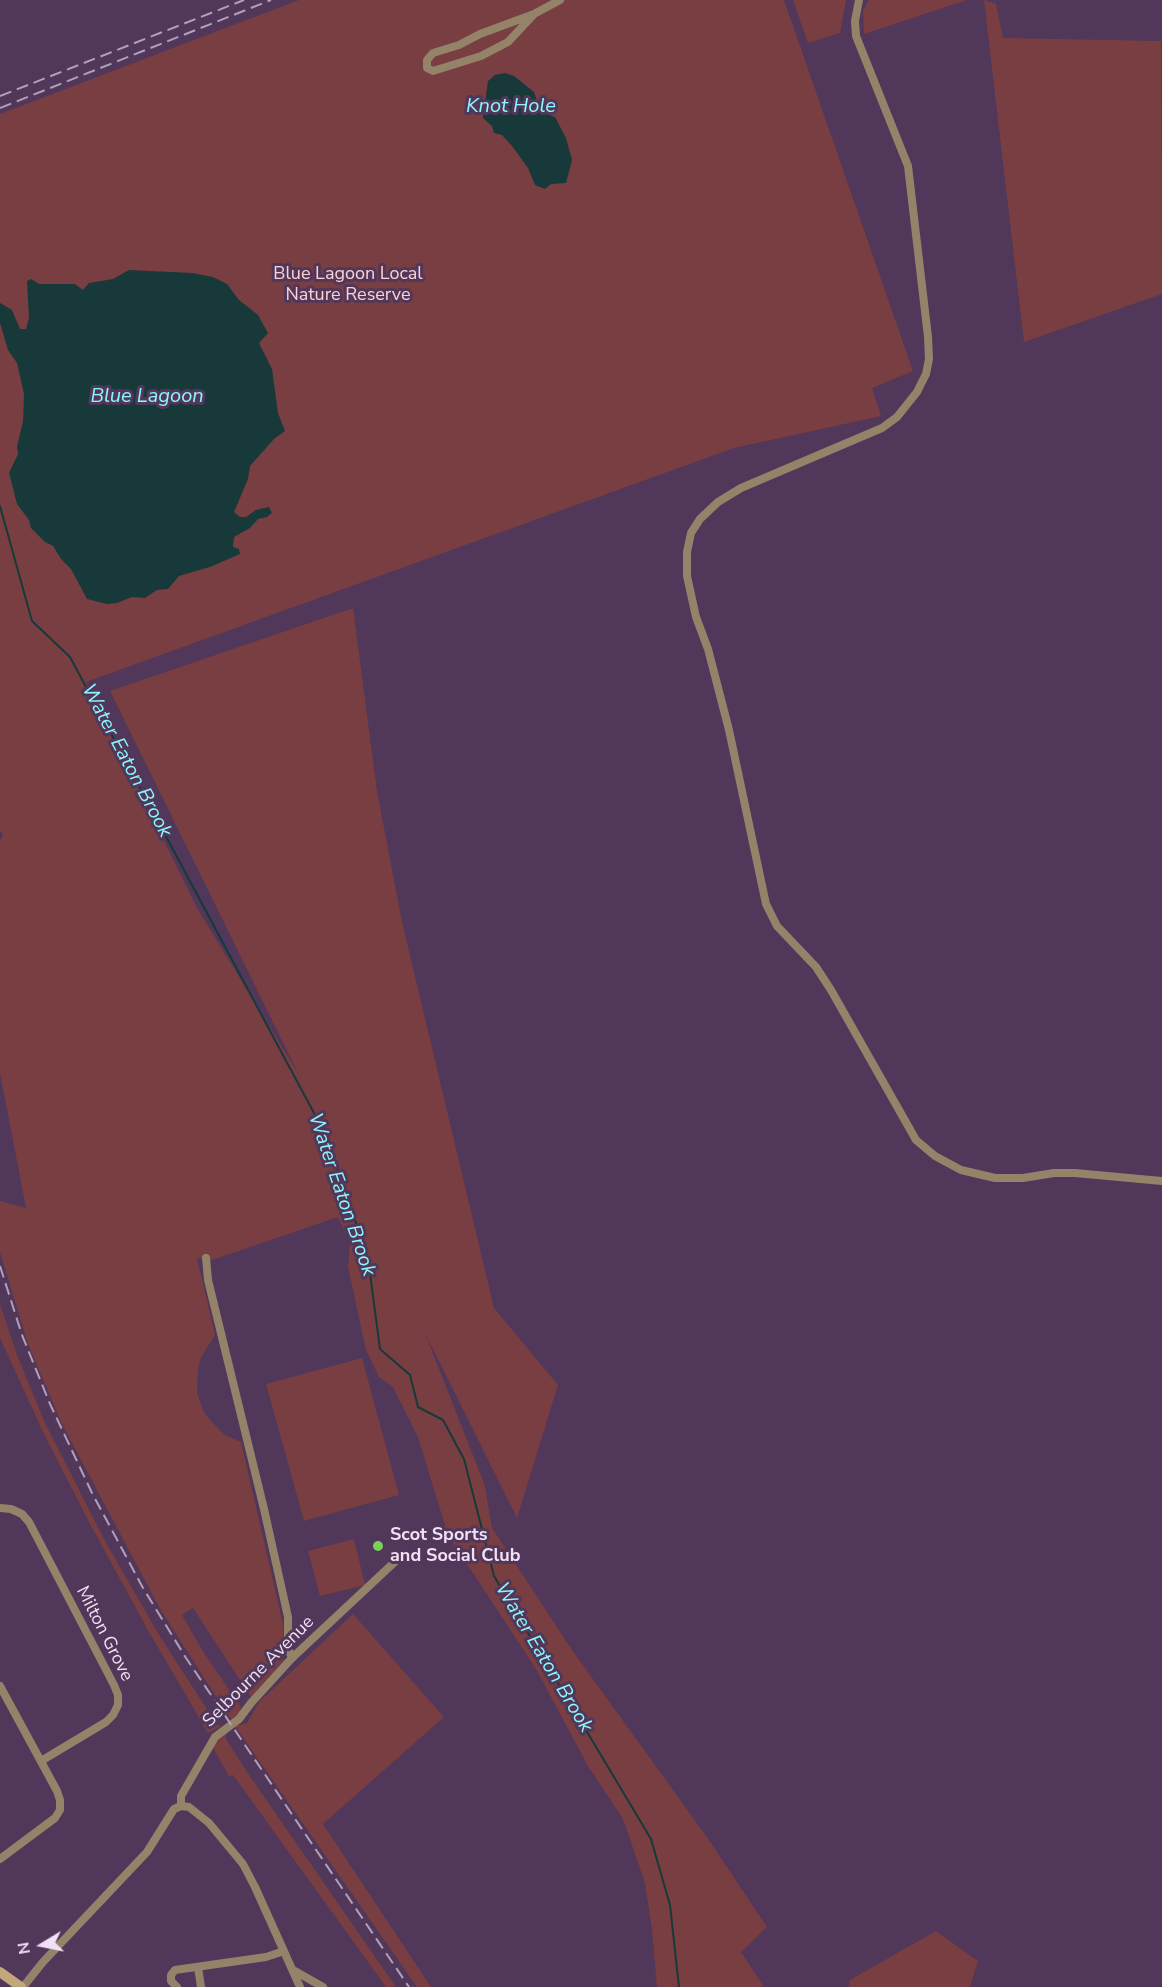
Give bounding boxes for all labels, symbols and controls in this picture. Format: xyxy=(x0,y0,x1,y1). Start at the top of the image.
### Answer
water label: Knot Hole xyxy=(466,95,556,119)
park label: Blue Lagoon Local Nature Reserve xyxy=(273,264,423,306)
water label: Blue Lagoon xyxy=(90,385,204,409)
water label: Water Eaton Brook xyxy=(75,680,177,842)
water label: Water Eaton Brook xyxy=(302,1110,380,1280)
place label: Scot Sports and Social Club xyxy=(390,1525,520,1568)
marker: Scot Sports and Social Club xyxy=(371,1539,385,1553)
water label: Water Eaton Brook xyxy=(489,1579,597,1737)
street label: Milton Grove xyxy=(71,1583,137,1685)
street label: Selbourne Avenue xyxy=(199,1612,319,1732)
north arrow xyxy=(12,1915,72,1975)
text: N xyxy=(12,1940,36,1956)

